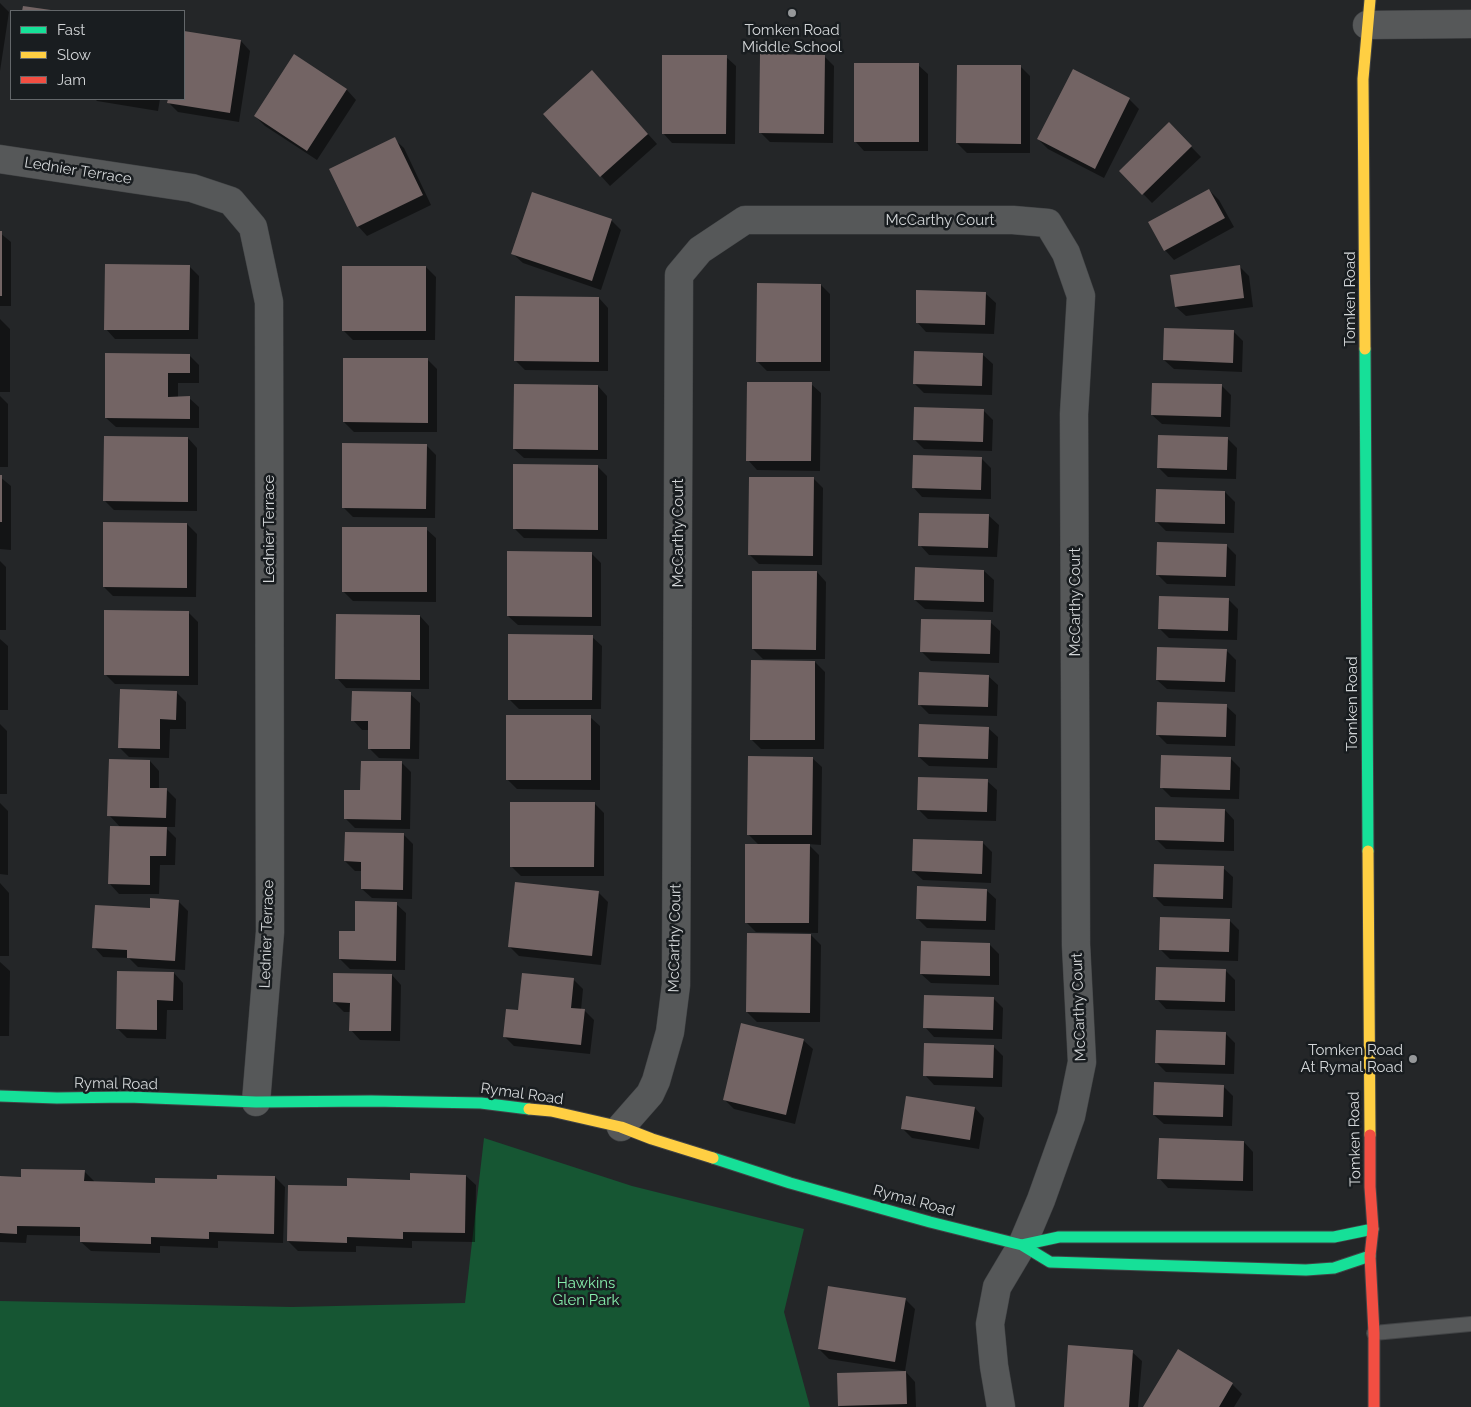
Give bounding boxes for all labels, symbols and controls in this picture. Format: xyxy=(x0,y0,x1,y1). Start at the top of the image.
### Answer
marker: Tomken Road Middle School xyxy=(786,7,798,19)
legend xyxy=(10,10,185,100)
text: Fast xyxy=(57,21,85,39)
place label: Tomken Road Middle School xyxy=(742,21,842,56)
text: Slow xyxy=(57,46,91,64)
text: Jam xyxy=(57,71,86,89)
street label: Lednier Terrace xyxy=(23,154,133,188)
street label: McCarthy Court xyxy=(886,211,994,229)
street label: Tomken Road xyxy=(1341,251,1359,347)
street label: Lednier Terrace xyxy=(260,475,278,583)
street label: McCarthy Court xyxy=(669,479,687,587)
street label: McCarthy Court xyxy=(1066,548,1084,656)
street label: Tomken Road xyxy=(1343,656,1361,752)
street label: Lednier Terrace xyxy=(256,879,278,989)
street label: McCarthy Court xyxy=(665,883,685,993)
street label: McCarthy Court xyxy=(1068,952,1090,1062)
place label: Tomken Road At Rymal Road xyxy=(1301,1041,1403,1076)
marker: Tomken Road At Rymal Road xyxy=(1407,1053,1419,1065)
street label: Rymal Road xyxy=(74,1074,158,1094)
street label: Rymal Road xyxy=(479,1079,565,1109)
street label: Tomken Road xyxy=(1345,1091,1365,1187)
street label: Rymal Road xyxy=(871,1181,957,1221)
park label: Hawkins Glen Park xyxy=(553,1274,619,1309)

